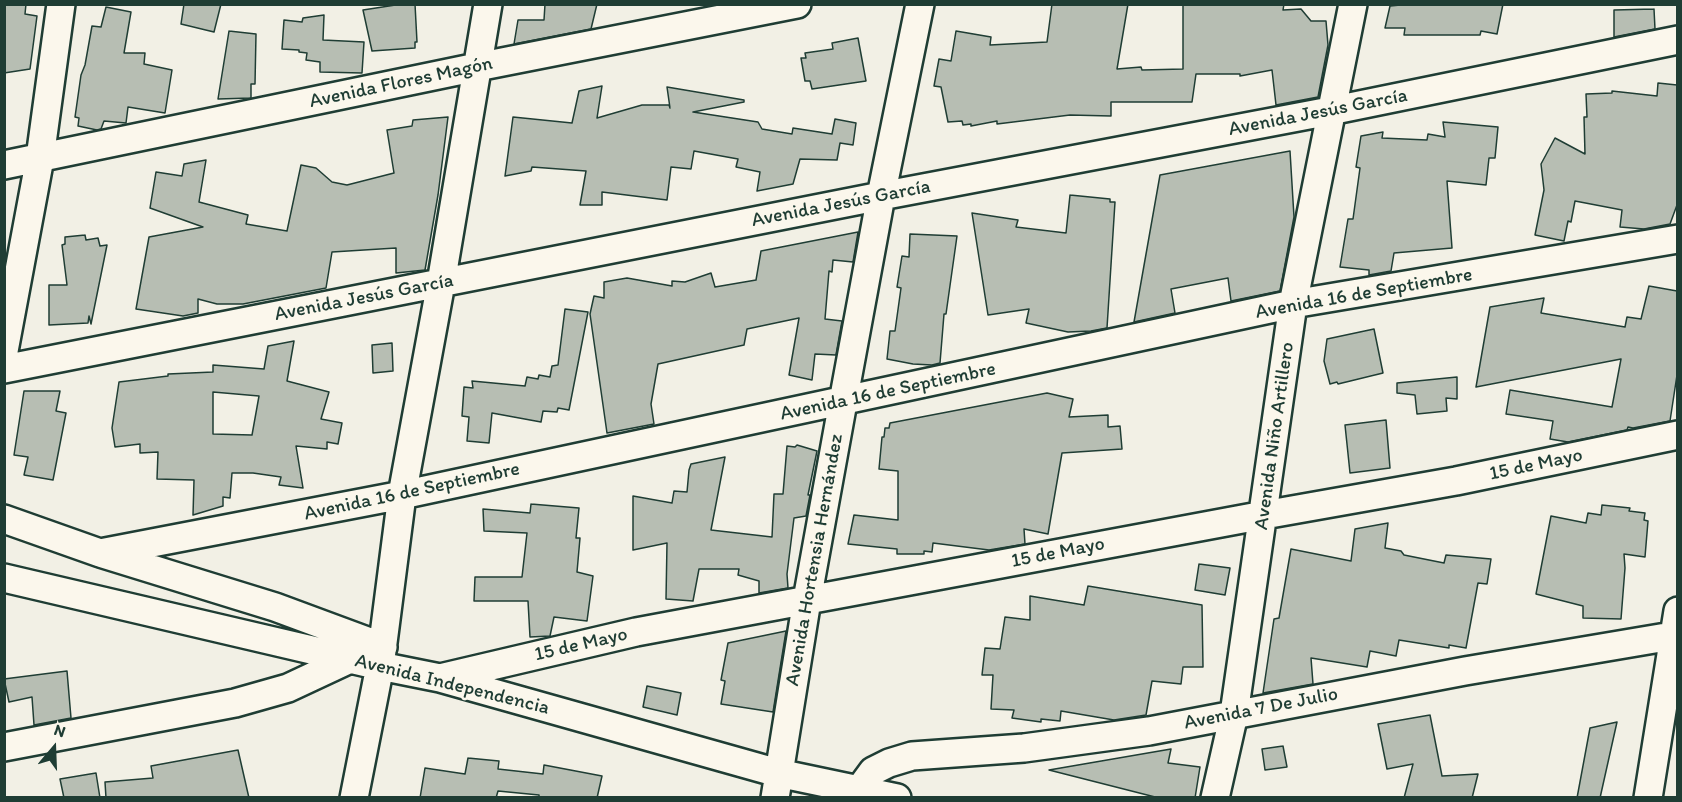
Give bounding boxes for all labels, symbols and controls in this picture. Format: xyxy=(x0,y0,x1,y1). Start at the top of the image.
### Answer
street label: Avenida Flores Magón xyxy=(307,52,495,114)
street label: Avenida Jesús García xyxy=(1226,84,1410,142)
street label: Avenida Jesús García xyxy=(749,175,933,233)
street label: Avenida 16 de Septiembre xyxy=(1254,263,1474,325)
street label: Avenida Jesús García xyxy=(272,269,456,327)
street label: Avenida Niño Artillero xyxy=(1250,341,1300,531)
street label: Avenida 16 de Septiembre xyxy=(778,357,998,427)
street label: Avenida Hortensia Hernández xyxy=(781,432,849,688)
street label: 15 de Mayo xyxy=(1487,443,1585,487)
street label: Avenida 16 de Septiembre xyxy=(302,457,522,527)
street label: 15 de Mayo xyxy=(1009,532,1107,574)
street label: 15 de Mayo xyxy=(532,623,630,667)
street label: Avenida Independencia xyxy=(352,649,552,721)
street label: Avenida 7 De Julio xyxy=(1182,682,1340,736)
north arrow xyxy=(24,718,84,778)
text: N xyxy=(52,720,68,741)

